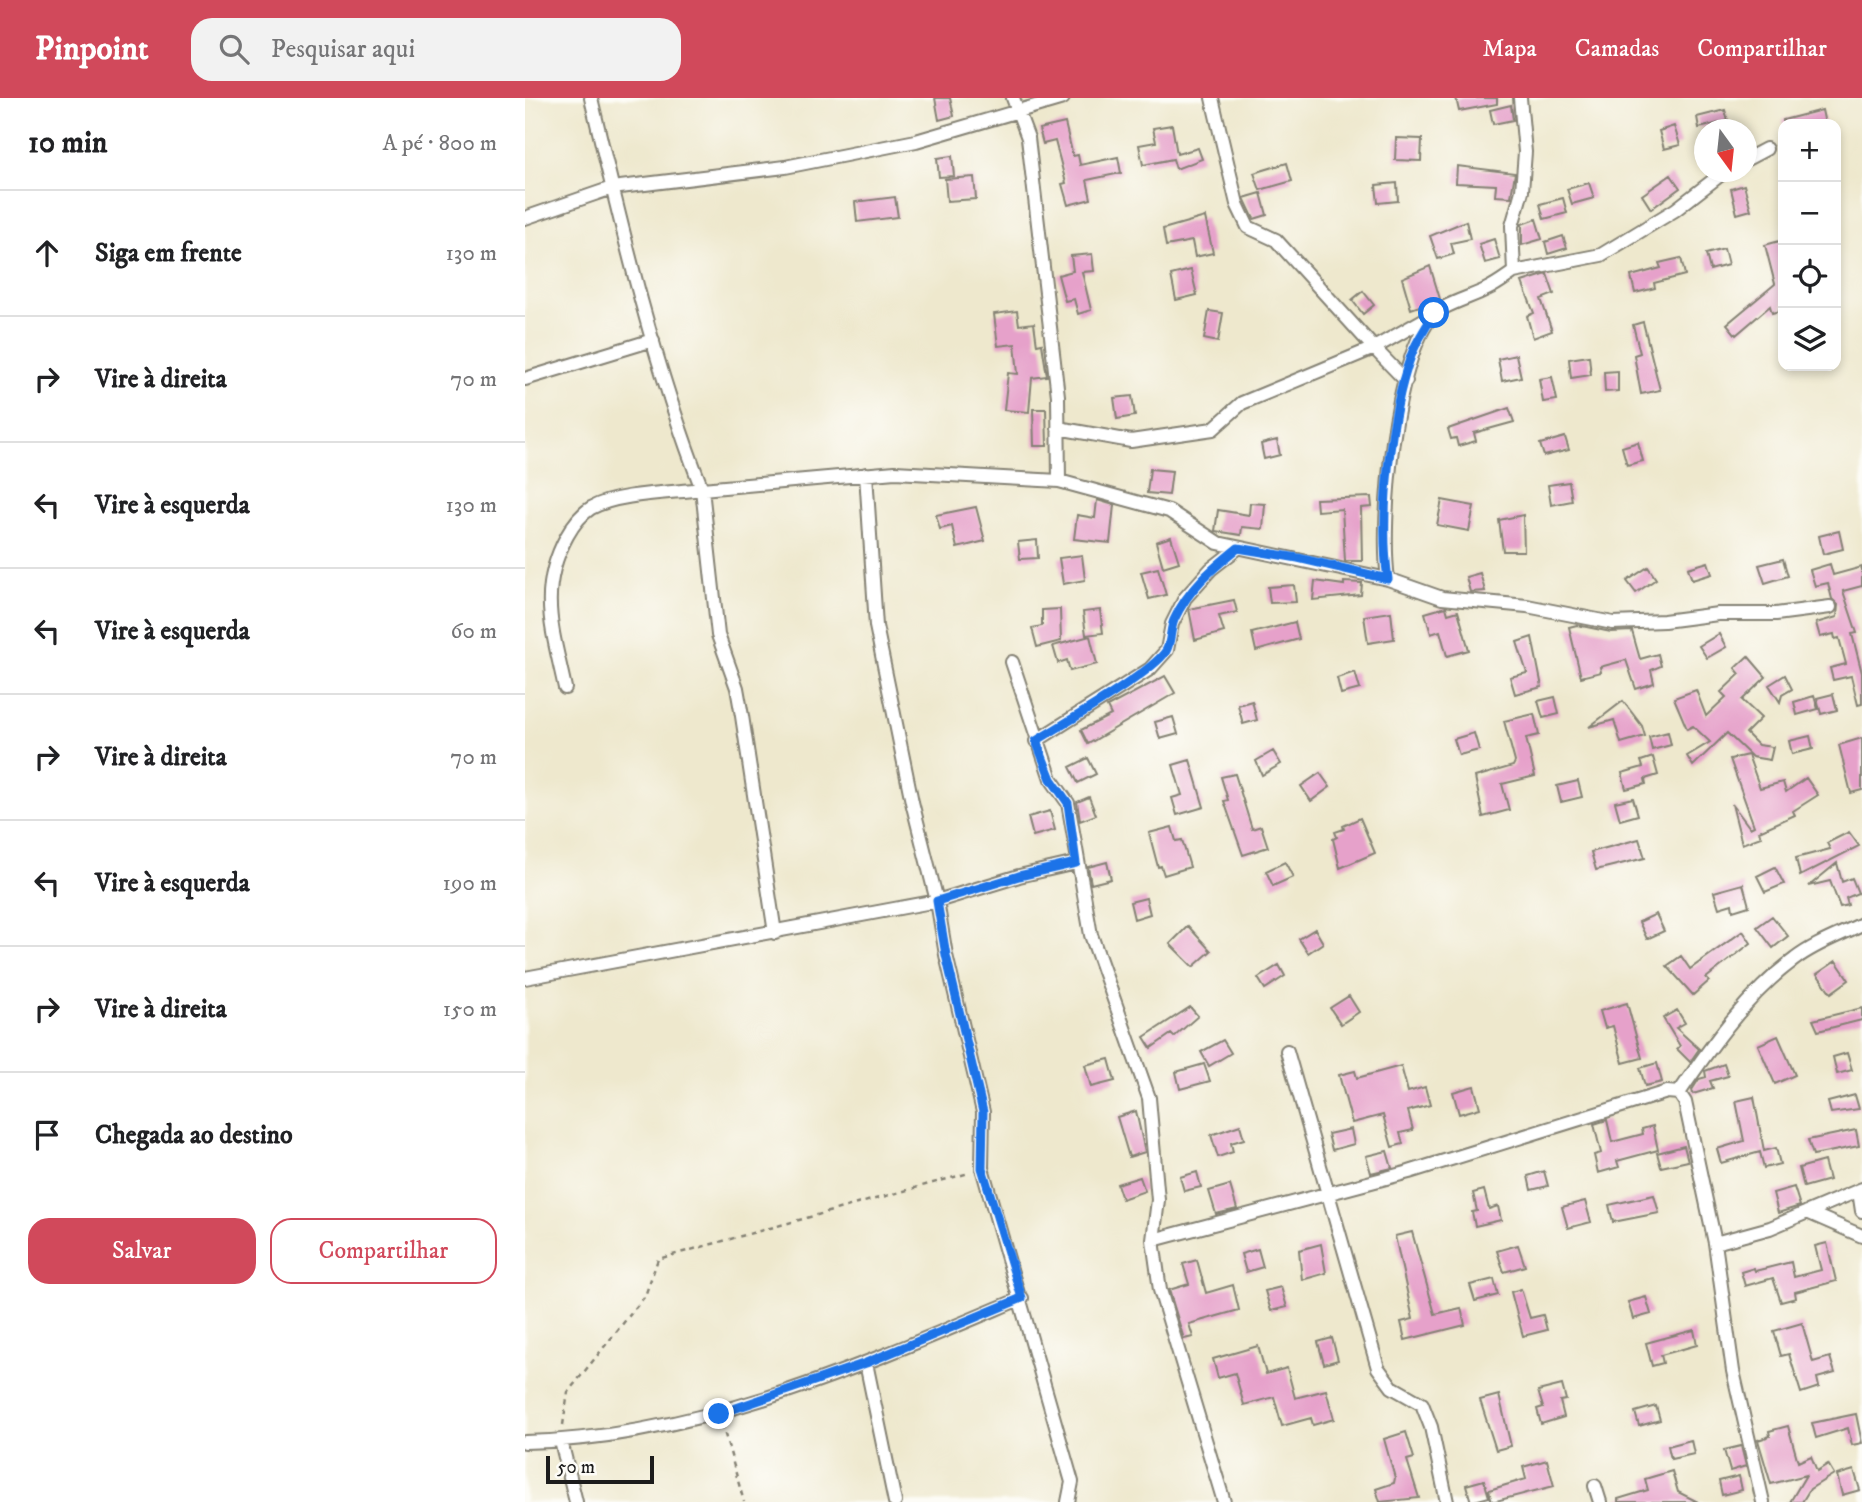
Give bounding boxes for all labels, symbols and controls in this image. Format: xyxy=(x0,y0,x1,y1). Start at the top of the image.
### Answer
search box xyxy=(191,18,681,81)
text: Pinpoint xyxy=(35,29,149,70)
icon: search xyxy=(215,30,253,68)
text: Pesquisar aqui xyxy=(271,33,415,66)
text: Mapa xyxy=(1482,34,1537,64)
text: Camadas xyxy=(1575,34,1659,64)
text: Compartilhar xyxy=(1697,34,1827,64)
north arrow xyxy=(1694,119,1757,182)
map controls xyxy=(1778,119,1841,371)
button: + xyxy=(1778,119,1841,182)
text: 10 min xyxy=(28,125,107,162)
text: A pé · 800 m xyxy=(382,129,497,158)
button: − xyxy=(1778,182,1841,245)
icon: ahead xyxy=(28,234,66,272)
text: Siga em frente xyxy=(95,237,242,270)
text: 130 m xyxy=(445,239,497,268)
button: locate xyxy=(1778,245,1841,308)
route start xyxy=(1418,297,1449,328)
button: layers xyxy=(1778,308,1841,371)
icon: right xyxy=(28,360,66,398)
text: Vire à direita xyxy=(95,363,227,396)
text: 70 m xyxy=(450,365,497,394)
icon: left xyxy=(28,486,66,524)
text: Vire à esquerda xyxy=(95,489,250,522)
text: 130 m xyxy=(445,491,497,520)
icon: left xyxy=(28,612,66,650)
text: Vire à esquerda xyxy=(95,615,250,648)
text: 60 m xyxy=(450,617,497,646)
icon: right xyxy=(28,738,66,776)
text: Vire à direita xyxy=(95,741,227,774)
text: 70 m xyxy=(450,743,497,772)
icon: left xyxy=(28,864,66,902)
text: Vire à esquerda xyxy=(95,867,250,900)
text: 190 m xyxy=(443,869,497,898)
icon: right xyxy=(28,990,66,1028)
text: Vire à direita xyxy=(95,993,227,1026)
text: 150 m xyxy=(443,995,497,1024)
icon: arrive xyxy=(28,1116,66,1154)
text: Chegada ao destino xyxy=(95,1119,293,1152)
button: Salvar xyxy=(28,1218,256,1284)
button: Compartilhar xyxy=(270,1218,497,1284)
route end xyxy=(703,1398,734,1429)
scale bar xyxy=(546,1453,655,1485)
text: 50 m xyxy=(557,1456,595,1479)

